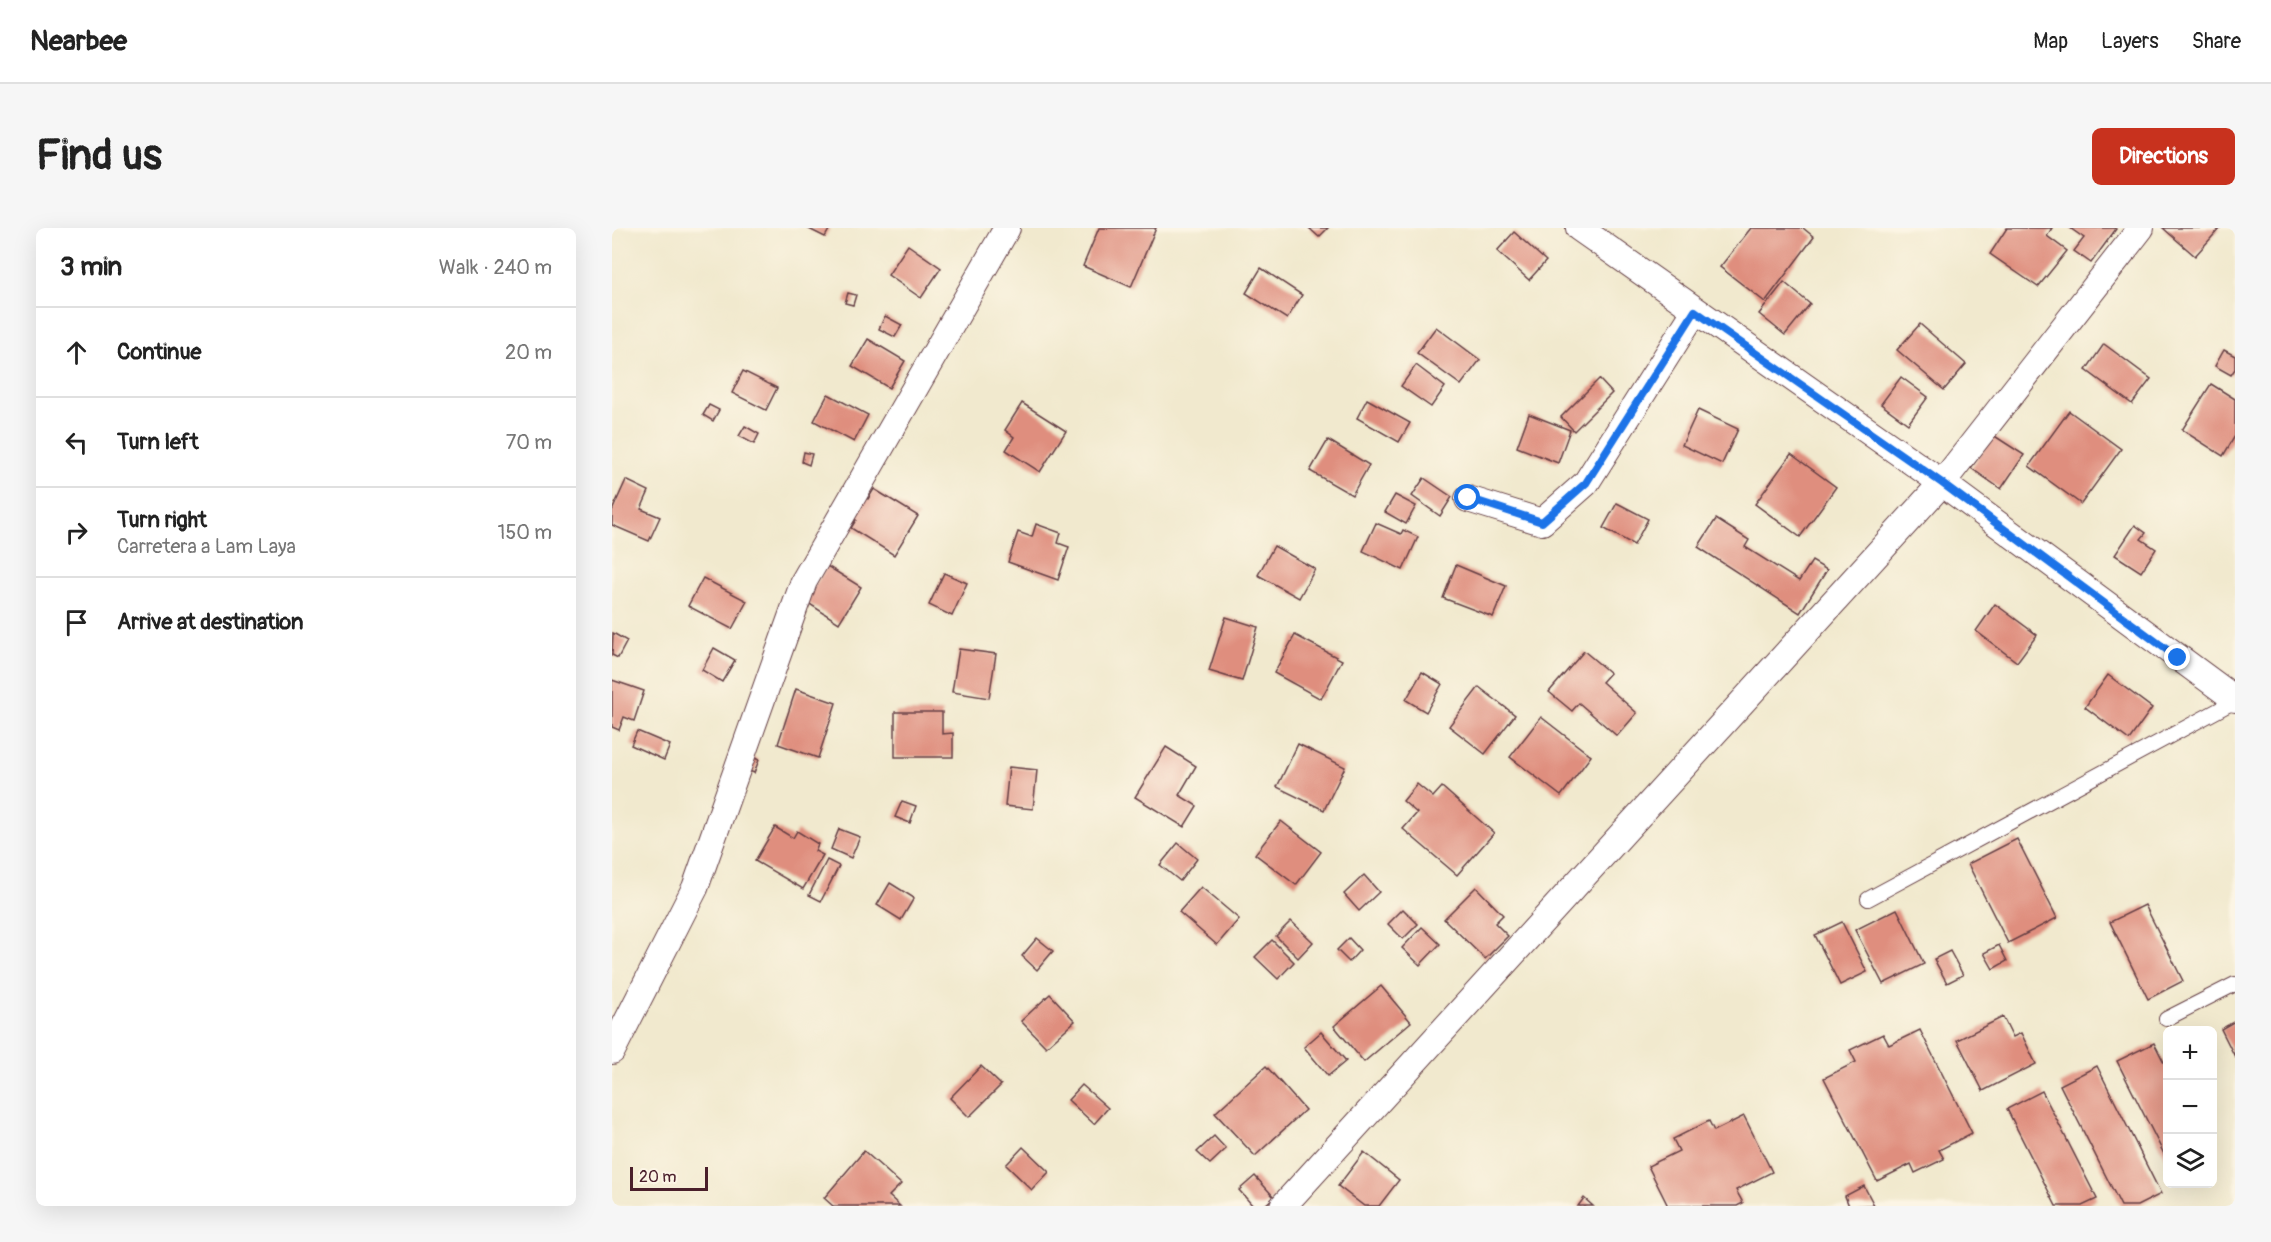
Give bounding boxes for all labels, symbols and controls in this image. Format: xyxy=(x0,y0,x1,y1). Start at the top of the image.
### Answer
text: Nearbee xyxy=(30,24,127,59)
text: Map xyxy=(2033,28,2068,55)
text: Layers xyxy=(2101,28,2159,55)
text: Share xyxy=(2192,28,2241,55)
button: Directions xyxy=(2092,128,2235,185)
text: Find us xyxy=(36,130,162,182)
text: 3 min xyxy=(60,251,122,283)
text: Walk · 240 m xyxy=(439,255,552,280)
icon: ahead xyxy=(60,336,93,369)
text: Continue xyxy=(117,338,201,366)
text: 20 m xyxy=(505,340,552,365)
icon: left xyxy=(60,426,93,459)
text: Turn left xyxy=(117,428,199,456)
text: 70 m xyxy=(506,430,552,455)
route start xyxy=(1454,484,1480,510)
text: Turn right xyxy=(117,506,207,534)
icon: right xyxy=(60,516,93,549)
text: 150 m xyxy=(498,520,552,545)
text: Carretera a Lam Laya xyxy=(117,534,296,559)
icon: arrive xyxy=(60,606,93,639)
text: Arrive at destination xyxy=(117,608,303,636)
route end xyxy=(2164,644,2190,670)
map controls xyxy=(2163,1026,2217,1188)
button: + xyxy=(2163,1026,2217,1080)
button: − xyxy=(2163,1080,2217,1134)
button: layers xyxy=(2163,1134,2217,1188)
scale bar xyxy=(630,1164,708,1192)
text: 20 m xyxy=(639,1167,677,1187)

